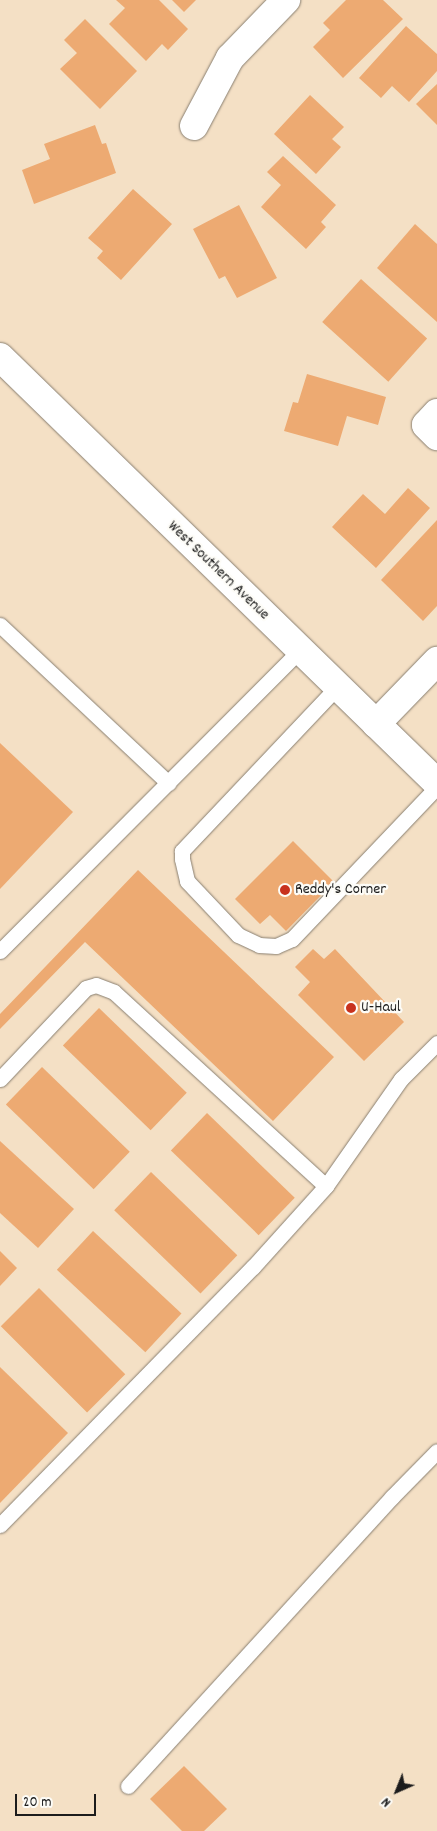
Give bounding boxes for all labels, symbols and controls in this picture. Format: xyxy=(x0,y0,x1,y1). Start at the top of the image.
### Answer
street label: West Southern Avenue xyxy=(163,517,273,625)
place label: Reddy's Corner xyxy=(295,880,386,900)
marker: Reddy's Corner xyxy=(279,884,291,896)
place label: U-Haul xyxy=(361,998,401,1018)
marker: U-Haul xyxy=(345,1002,357,1014)
north arrow xyxy=(372,1766,422,1816)
scale bar xyxy=(18,1784,99,1816)
text: 20 m xyxy=(23,1792,51,1814)
text: N xyxy=(377,1792,396,1811)

